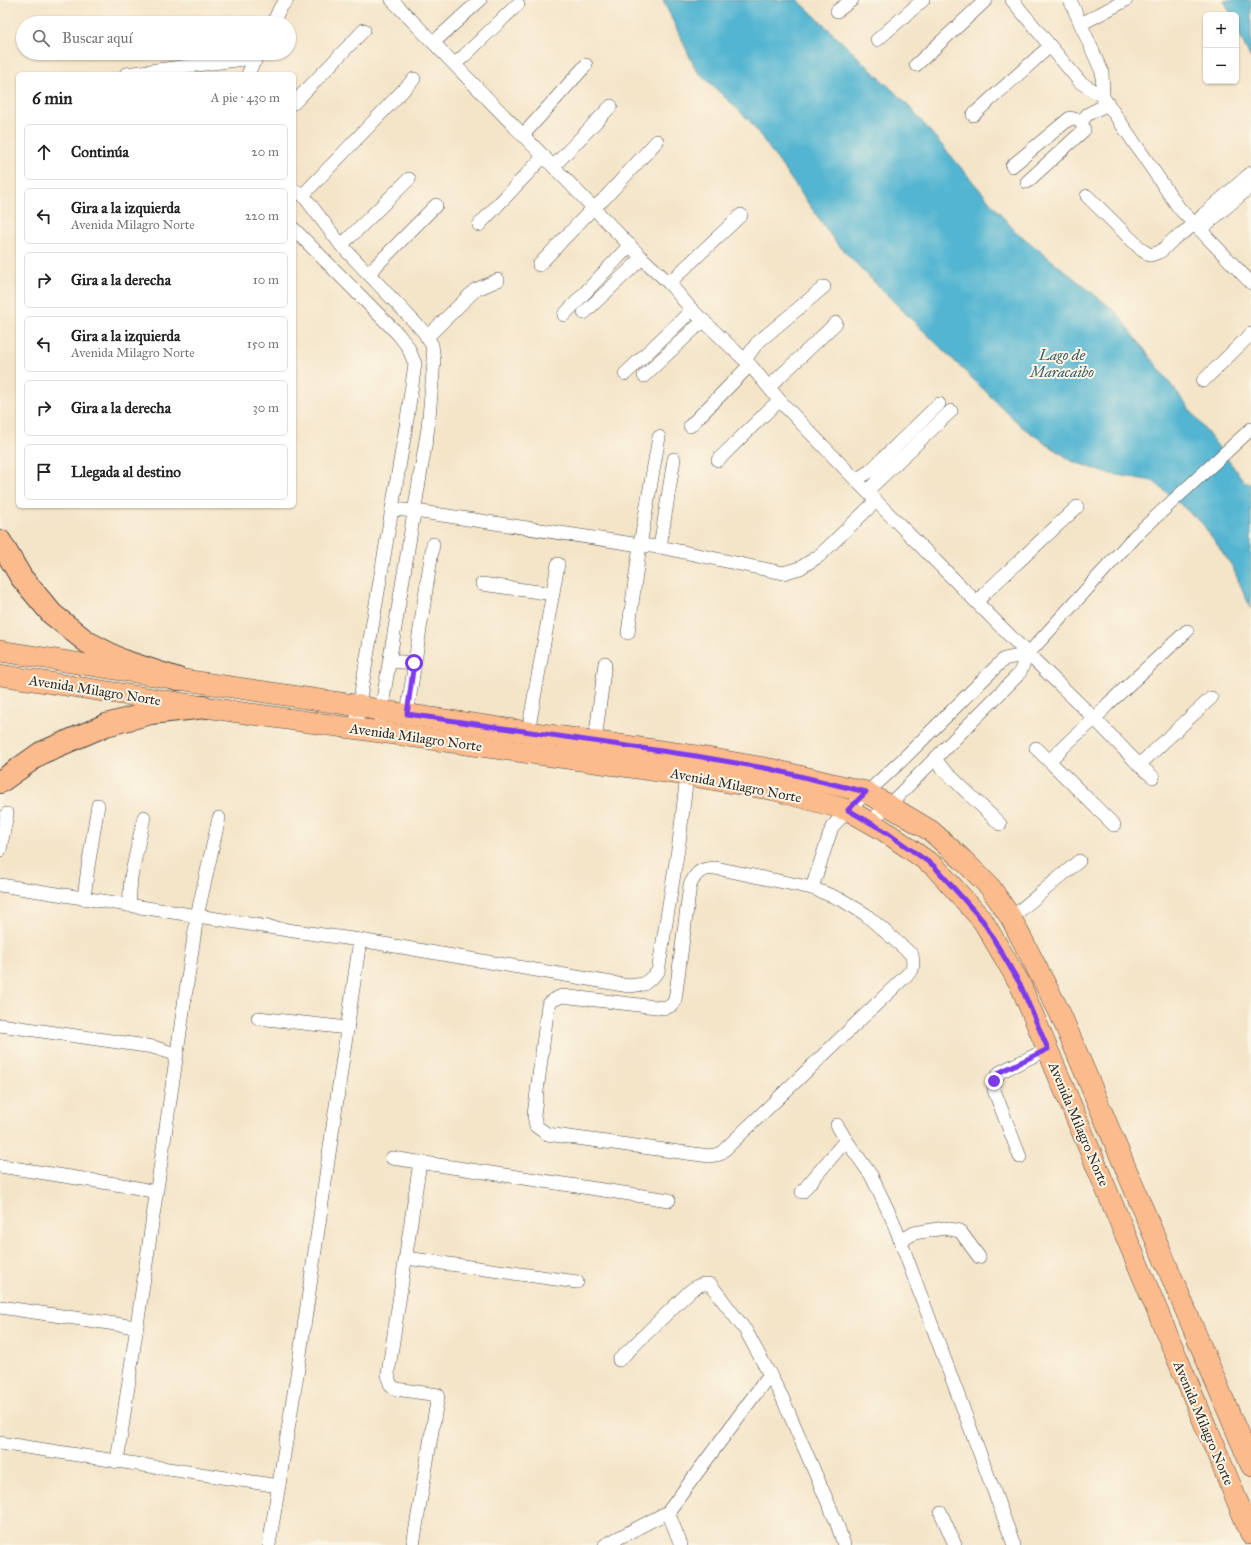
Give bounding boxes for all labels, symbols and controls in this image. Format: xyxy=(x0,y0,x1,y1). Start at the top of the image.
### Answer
map controls xyxy=(1203,12,1239,84)
button: + xyxy=(1203,12,1239,48)
search box xyxy=(16,16,296,60)
icon: search xyxy=(30,27,52,49)
text: Buscar aquí xyxy=(62,29,133,47)
button: − xyxy=(1203,48,1239,84)
text: 6 min xyxy=(32,88,73,109)
text: A pie · 430 m xyxy=(211,90,280,106)
icon: ahead xyxy=(33,141,55,163)
text: Continúa xyxy=(71,143,129,161)
text: 20 m xyxy=(251,144,279,160)
text: Gira a la izquierda xyxy=(71,199,180,217)
icon: left xyxy=(33,205,55,227)
text: 220 m xyxy=(245,208,279,224)
text: Avenida Milagro Norte xyxy=(71,217,195,233)
icon: right xyxy=(33,269,55,291)
text: Gira a la derecha xyxy=(71,271,171,289)
text: 10 m xyxy=(253,272,279,288)
text: Gira a la izquierda xyxy=(71,327,180,345)
icon: left xyxy=(33,333,55,355)
text: 150 m xyxy=(247,336,279,352)
text: Avenida Milagro Norte xyxy=(71,345,195,361)
water label: Lago de Maracaibo xyxy=(1028,346,1094,381)
icon: right xyxy=(33,397,55,419)
text: Gira a la derecha xyxy=(71,399,171,417)
text: 30 m xyxy=(253,400,279,416)
icon: arrive xyxy=(33,461,55,483)
text: Llegada al destino xyxy=(71,463,181,481)
route start xyxy=(405,654,423,672)
street label: Avenida Milagro Norte xyxy=(27,672,162,709)
street label: Avenida Milagro Norte xyxy=(348,720,483,755)
street label: Avenida Milagro Norte xyxy=(668,764,803,807)
street label: Avenida Milagro Norte xyxy=(1044,1059,1112,1189)
route end xyxy=(985,1072,1003,1090)
street label: Avenida Milagro Norte xyxy=(1169,1358,1237,1488)

